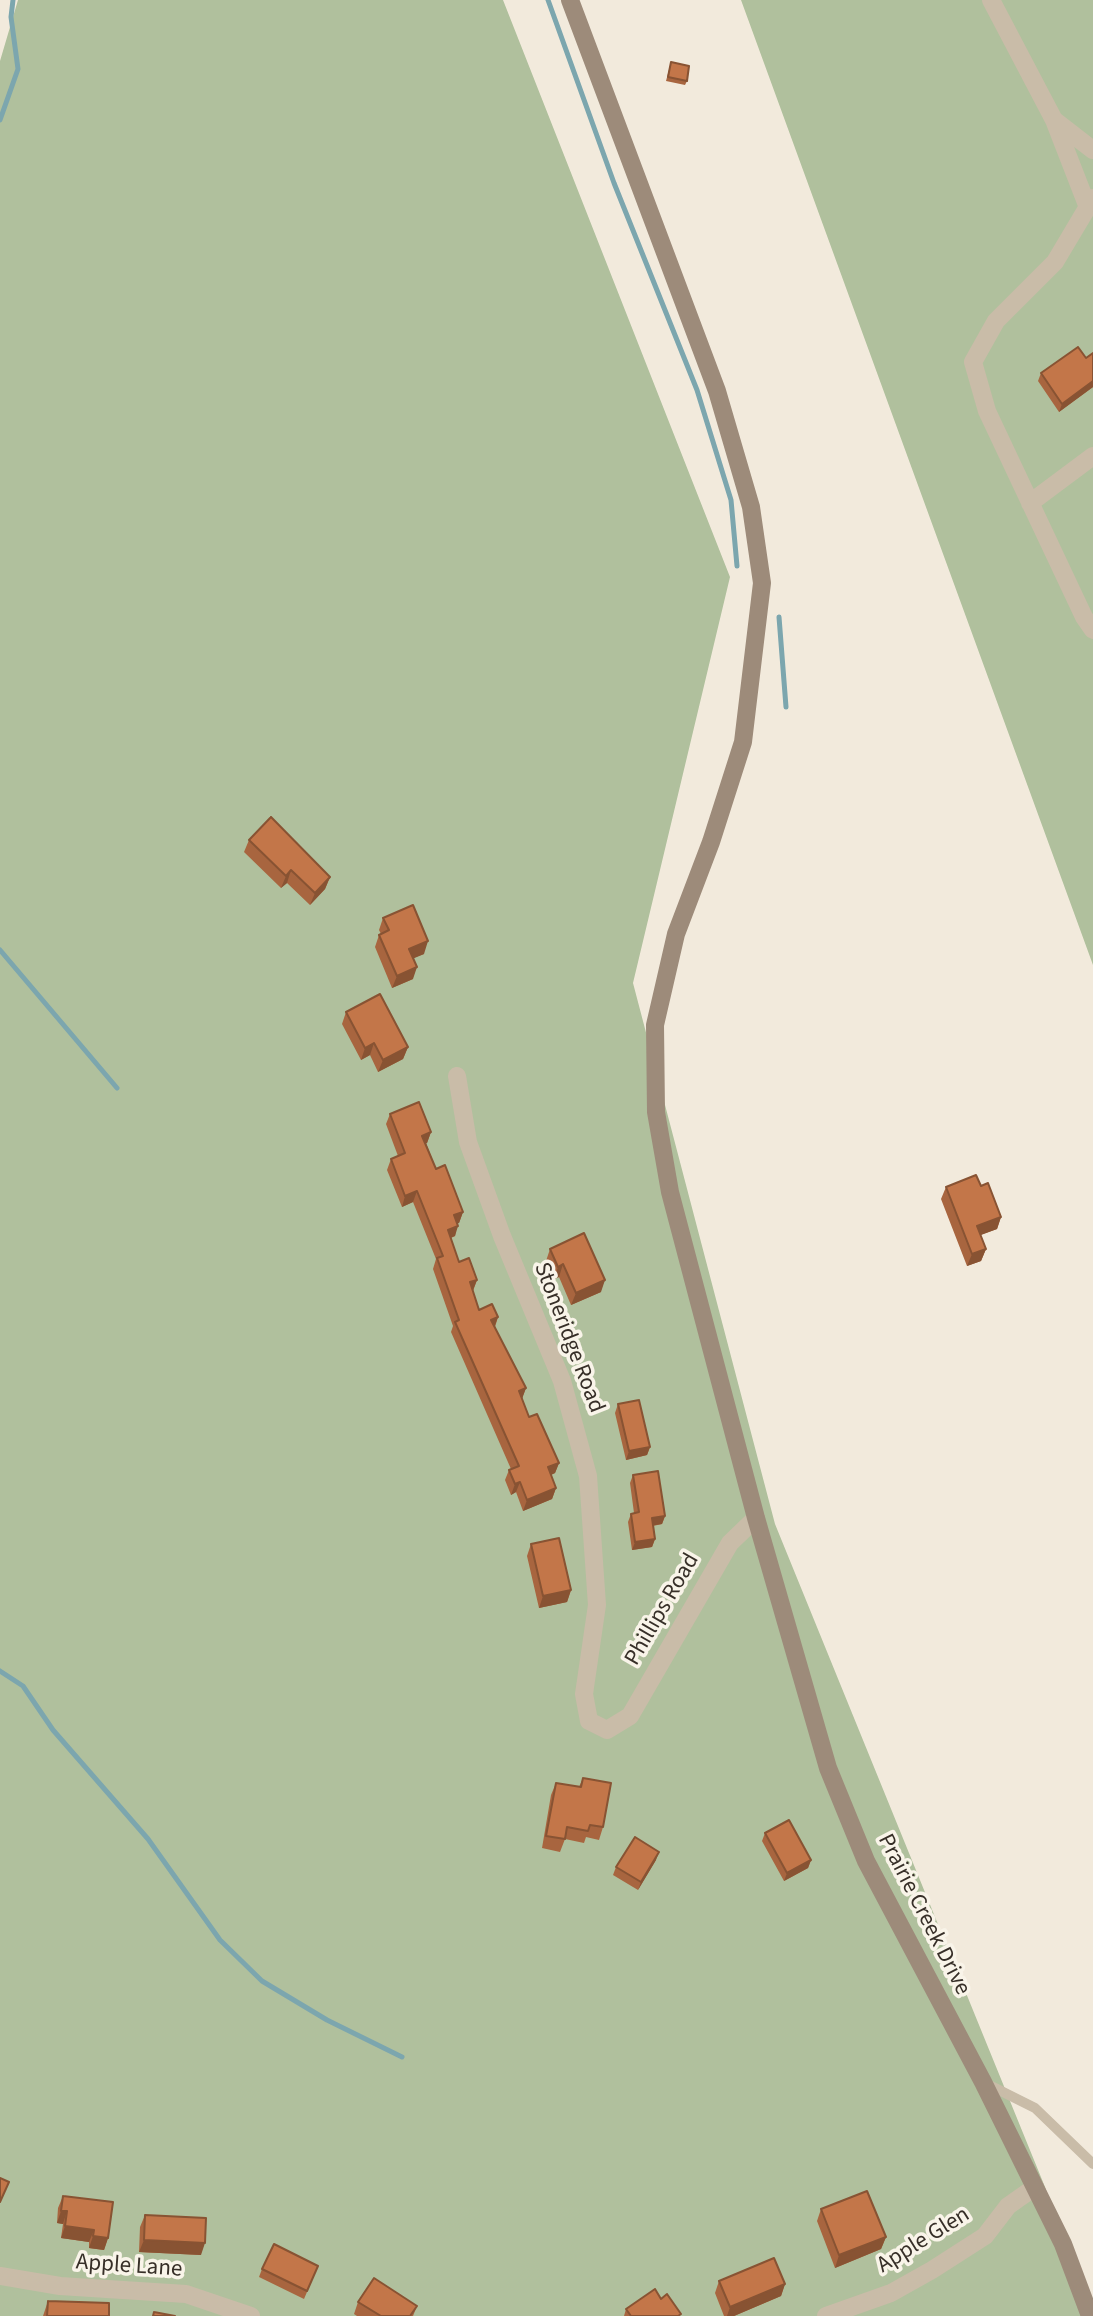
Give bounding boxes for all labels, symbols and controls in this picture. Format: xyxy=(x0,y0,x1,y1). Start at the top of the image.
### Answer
street label: Stoneridge Road xyxy=(527,1259,609,1417)
street label: Phillips Road xyxy=(620,1549,706,1671)
street label: Prairie Creek Drive xyxy=(871,1830,975,2000)
street label: Apple Glen xyxy=(873,2202,975,2280)
street label: Apple Lane xyxy=(75,2250,183,2284)

